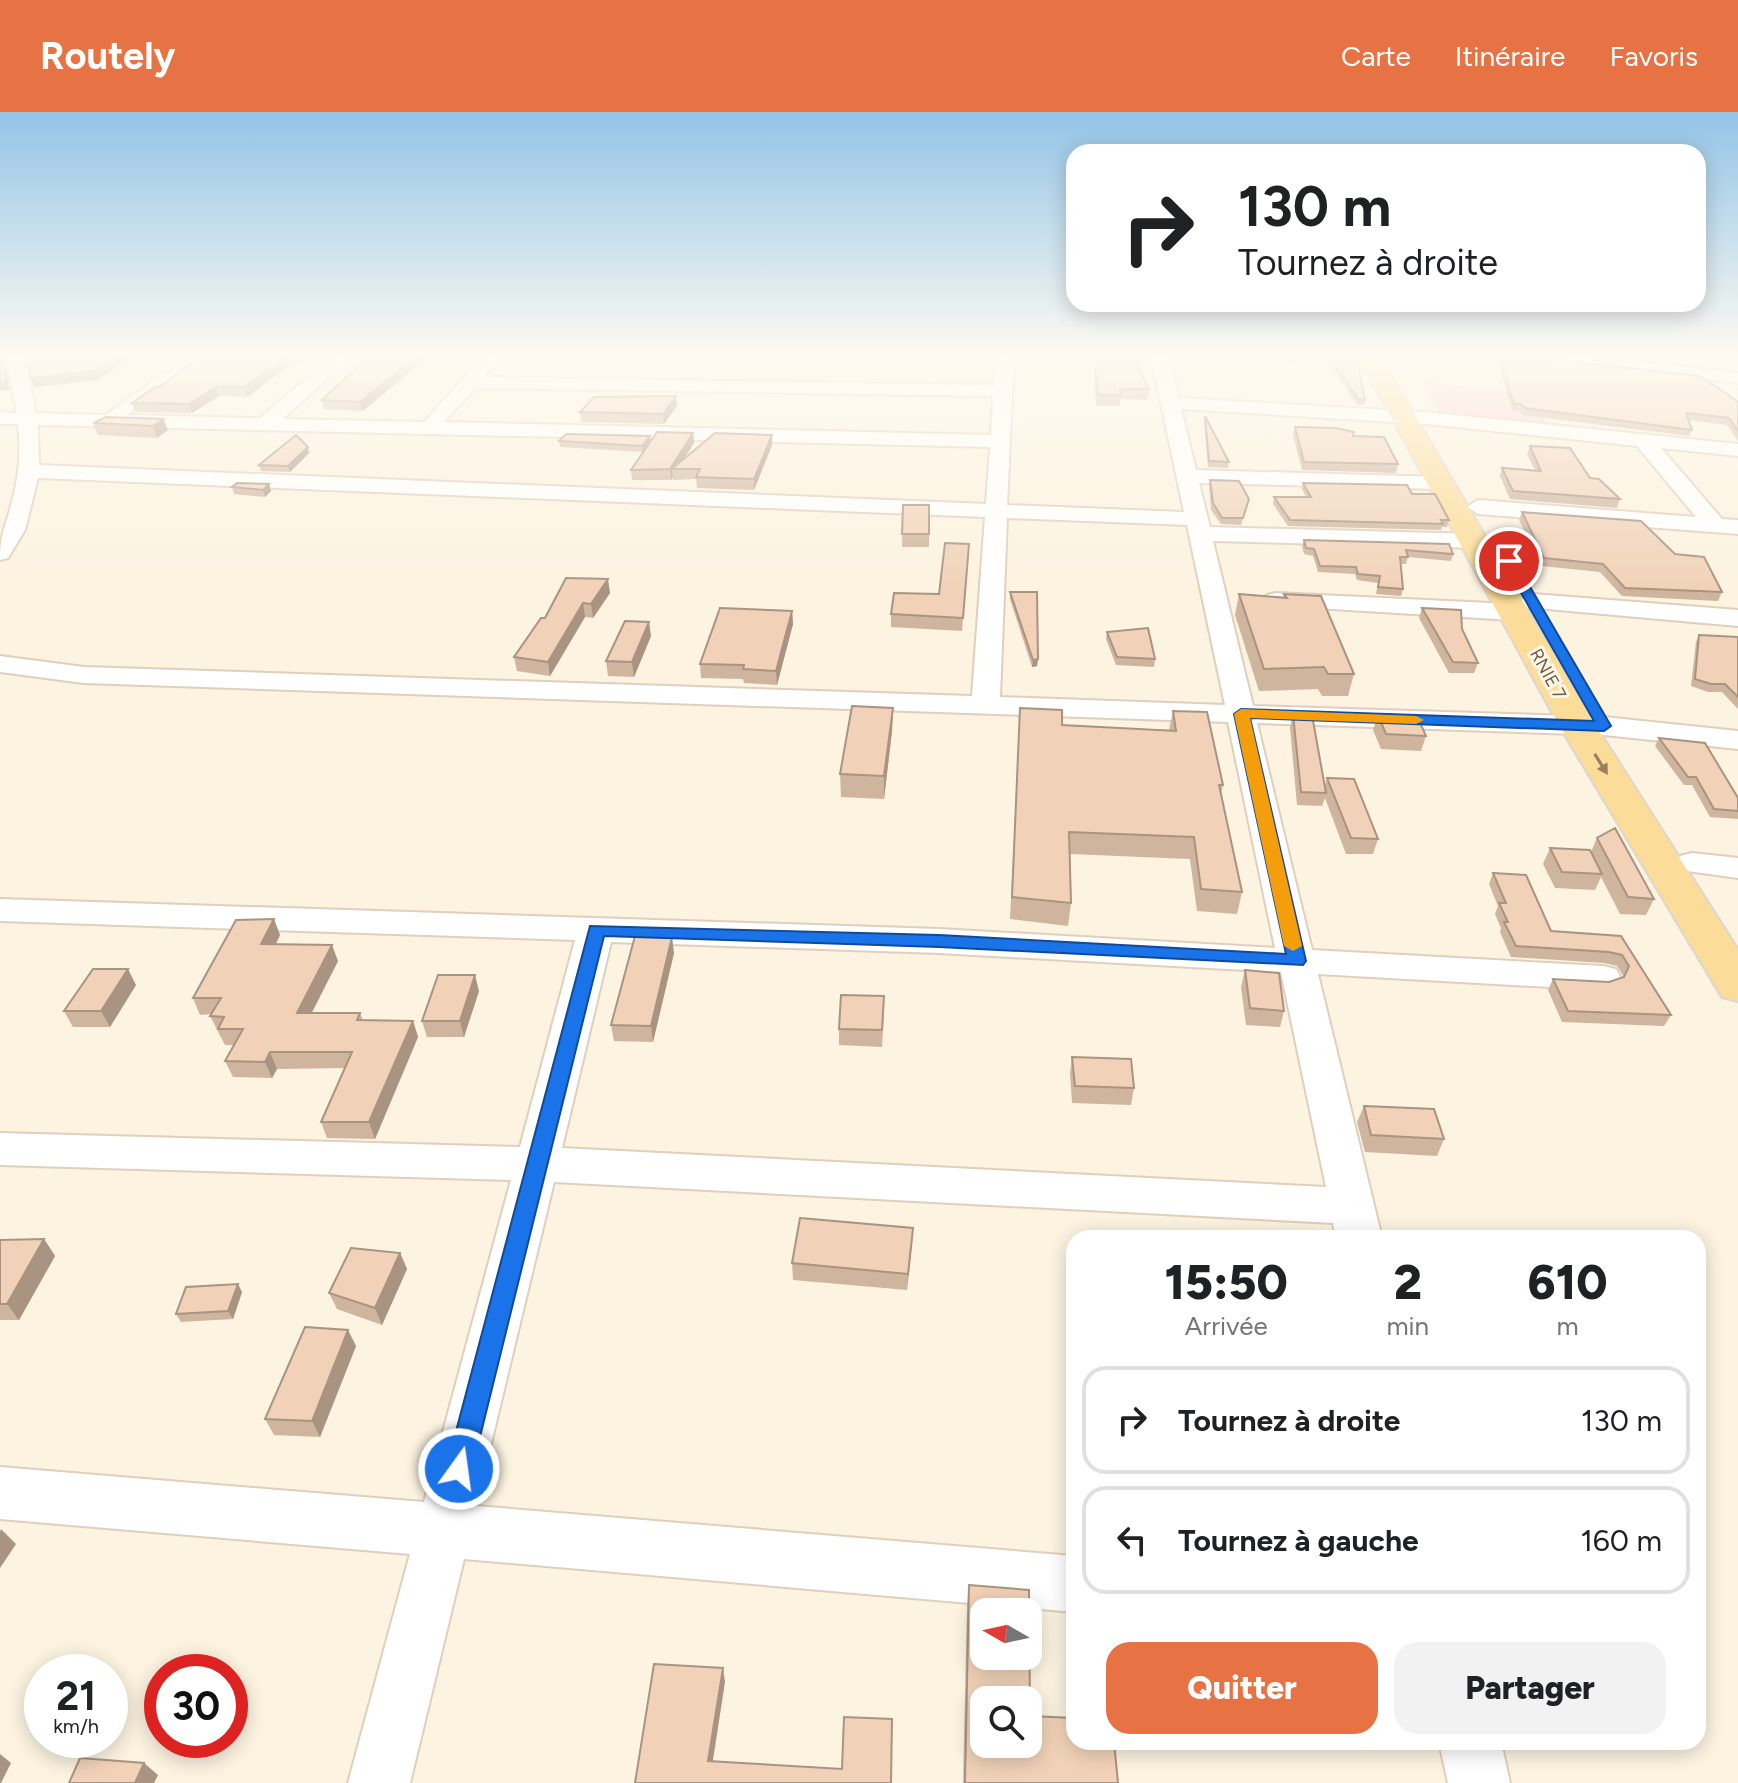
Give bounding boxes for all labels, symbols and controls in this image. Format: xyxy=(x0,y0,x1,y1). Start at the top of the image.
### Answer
text: Routely xyxy=(40,33,175,79)
text: Carte xyxy=(1341,39,1411,73)
text: Itinéraire xyxy=(1455,39,1565,73)
text: Favoris xyxy=(1609,39,1698,73)
text: 130 m xyxy=(1238,173,1391,240)
icon: right xyxy=(1106,176,1210,280)
text: Tournez à droite xyxy=(1238,241,1498,284)
pin xyxy=(1475,527,1543,595)
icon: arrive xyxy=(1487,539,1531,583)
street label: RNIE 7 xyxy=(1525,645,1571,704)
one-way arrow xyxy=(1594,754,1609,775)
text: 15:50 xyxy=(1165,1253,1288,1311)
text: 2 xyxy=(1394,1253,1422,1311)
text: 610 xyxy=(1528,1253,1607,1311)
text: Arrivée xyxy=(1185,1310,1268,1342)
text: min xyxy=(1386,1310,1429,1342)
text: m xyxy=(1556,1310,1579,1342)
icon: right xyxy=(1110,1398,1154,1442)
text: Tournez à droite xyxy=(1178,1402,1400,1439)
text: 130 m xyxy=(1581,1402,1662,1439)
position arrow xyxy=(417,1427,501,1511)
icon: left xyxy=(1110,1518,1154,1562)
text: Tournez à gauche xyxy=(1178,1522,1419,1559)
text: 160 m xyxy=(1580,1522,1662,1559)
north arrow xyxy=(970,1598,1042,1670)
map controls xyxy=(970,1598,1042,1758)
button: Quitter xyxy=(1106,1642,1378,1734)
button: Partager xyxy=(1394,1642,1666,1734)
speed limit sign: 30 xyxy=(144,1654,248,1758)
text: 21 xyxy=(56,1672,96,1720)
button: search xyxy=(970,1686,1042,1758)
text: km/h xyxy=(53,1714,99,1738)

